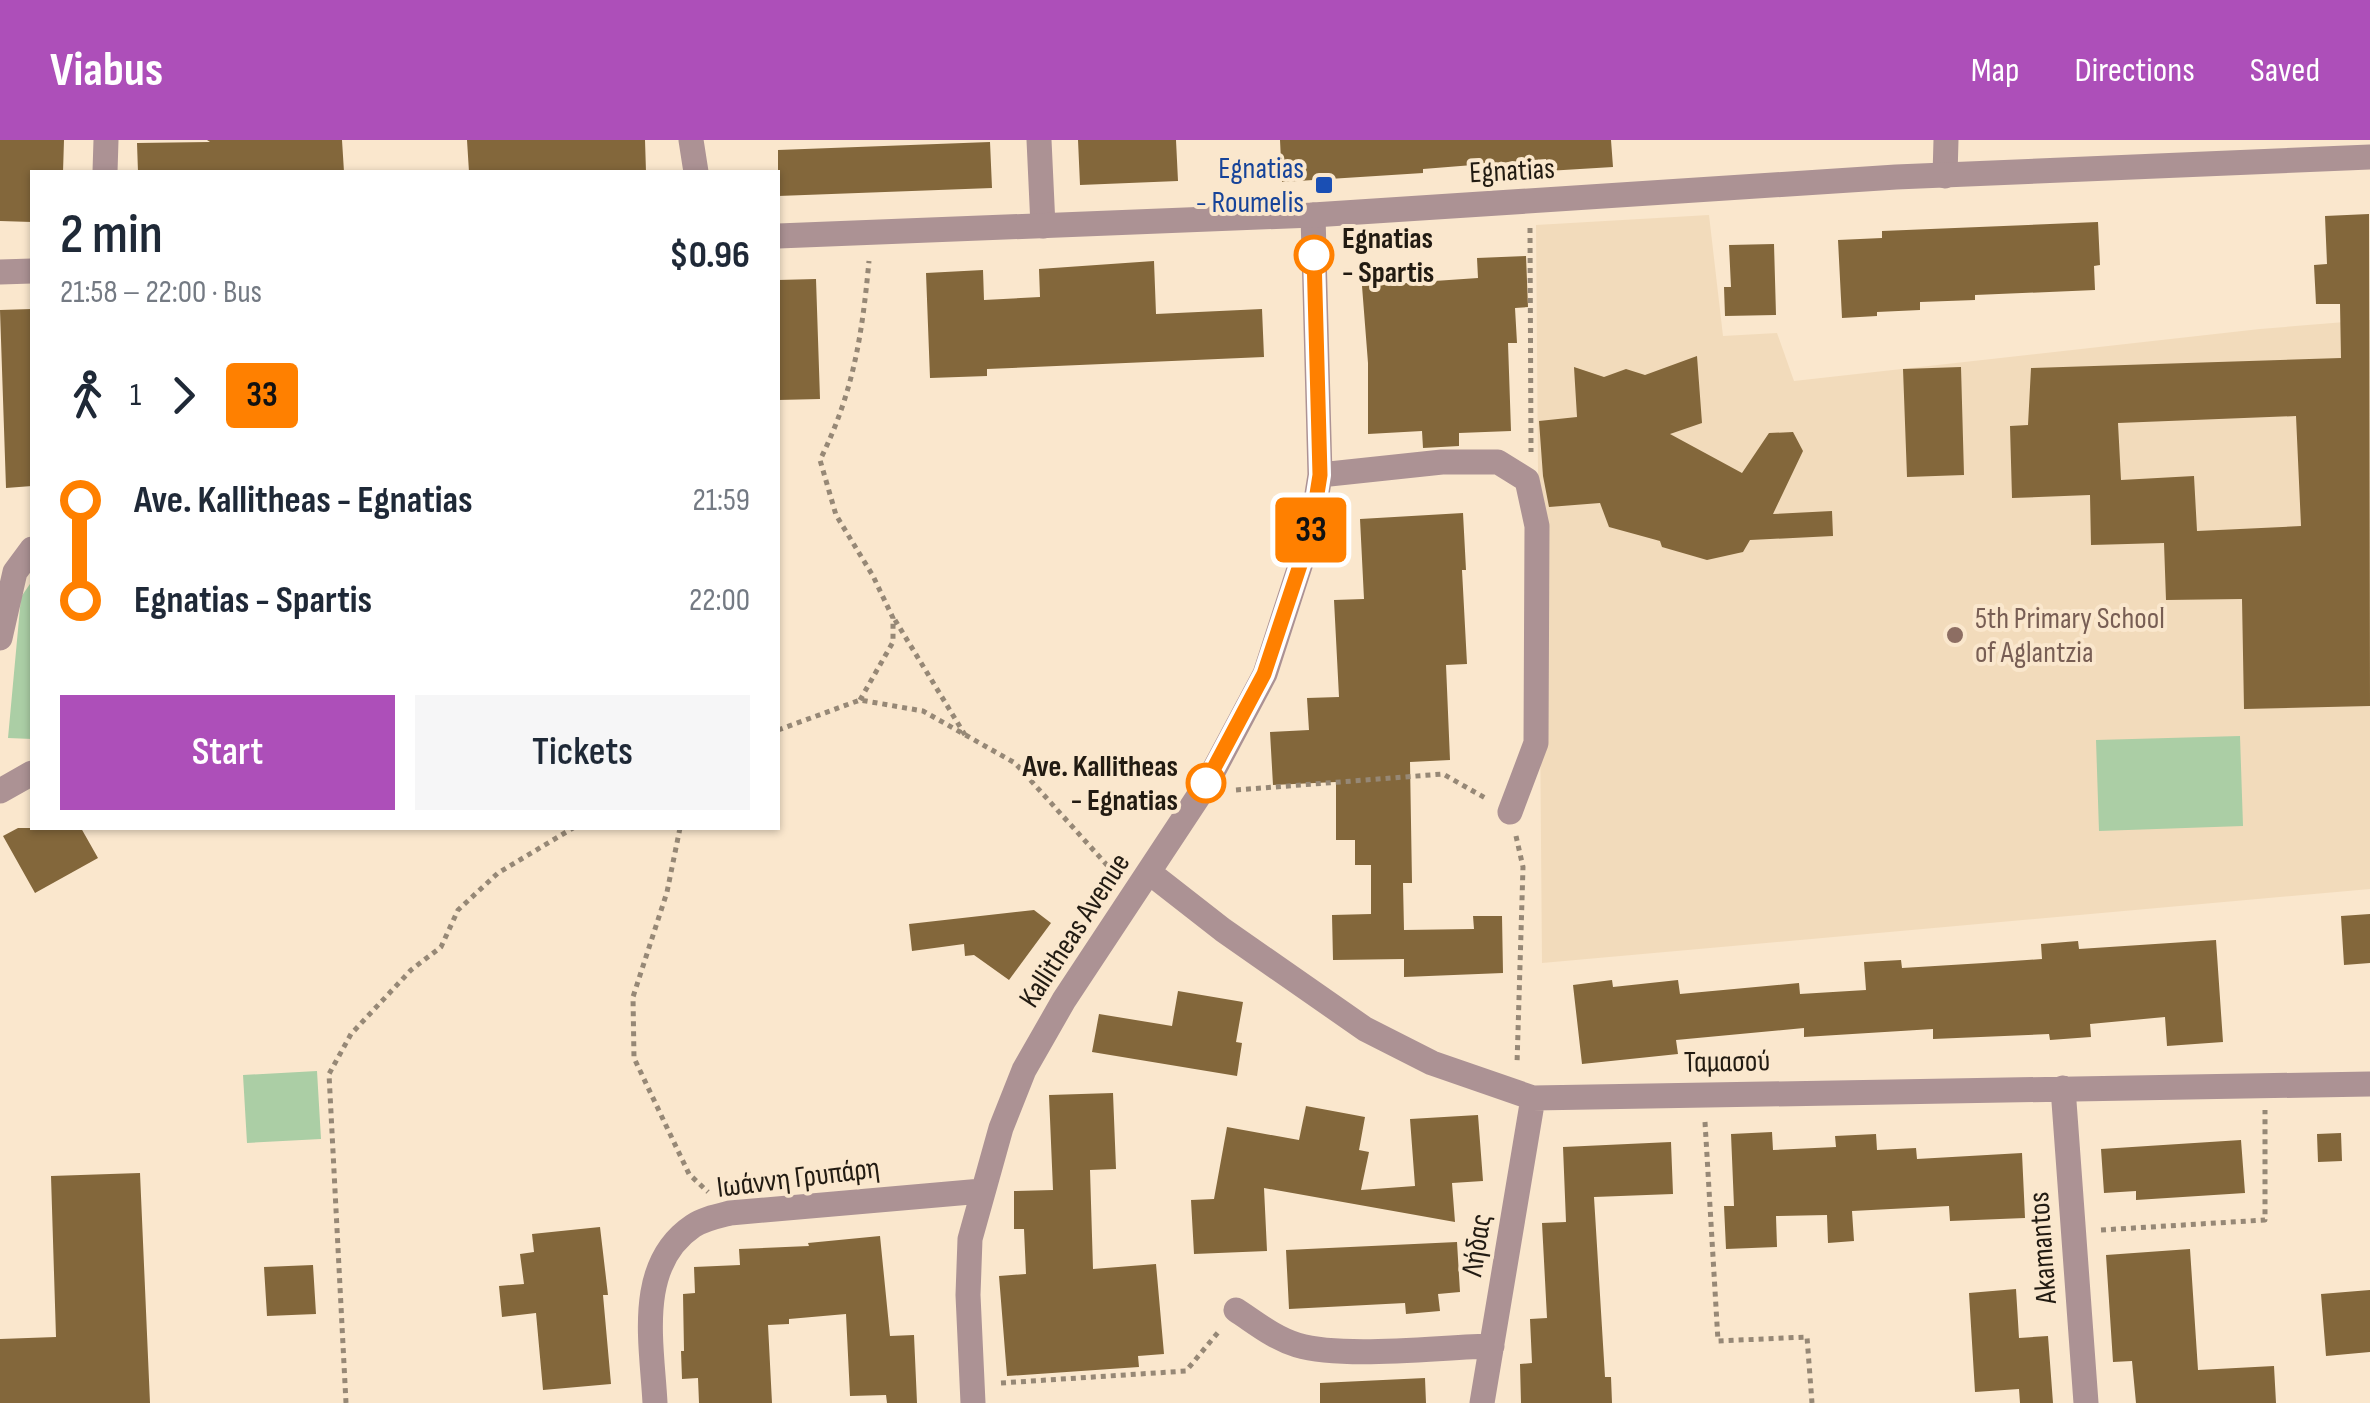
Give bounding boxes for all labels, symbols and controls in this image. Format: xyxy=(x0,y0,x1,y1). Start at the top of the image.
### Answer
text: Viabus xyxy=(50,42,163,99)
text: Map xyxy=(1971,49,2020,92)
text: Directions xyxy=(2075,49,2195,92)
text: Saved xyxy=(2250,49,2320,92)
place label: Egnatias - Roumelis xyxy=(1196,151,1304,221)
street label: Egnatias xyxy=(1468,151,1556,191)
marker: Egnatias - Roumelis xyxy=(1313,174,1335,196)
text: 2 min xyxy=(60,202,163,269)
place label: Egnatias - Spartis xyxy=(1342,221,1434,291)
text: $0.96 xyxy=(669,233,750,278)
marker: Egnatias - Spartis xyxy=(1295,236,1333,274)
text: 21:58 – 22:00 · Bus xyxy=(60,273,262,312)
icon: walk xyxy=(60,368,115,423)
icon: forward xyxy=(156,368,211,423)
text: 33 xyxy=(246,374,278,417)
text: 1 xyxy=(130,376,141,415)
text: Ave. Kallitheas - Egnatias xyxy=(134,478,473,523)
text: 21:59 xyxy=(692,481,750,520)
line badge: 33 xyxy=(1266,498,1356,562)
text: 33 xyxy=(1295,509,1327,552)
text: Egnatias - Spartis xyxy=(134,578,372,623)
text: 22:00 xyxy=(689,581,750,620)
place label: 5th Primary School of Aglantzia xyxy=(1975,601,2165,671)
marker: 5th Primary School of Aglantzia xyxy=(1944,624,1966,646)
button: Start xyxy=(60,695,395,810)
button: Tickets xyxy=(415,695,750,810)
place label: Ave. Kallitheas - Egnatias xyxy=(1022,749,1178,819)
marker: Ave. Kallitheas - Egnatias xyxy=(1187,764,1225,802)
street label: Kallitheas Avenue xyxy=(1012,847,1138,1014)
street label: Ταμασού xyxy=(1683,1043,1771,1081)
street label: Ιωάννη Γρυπάρη xyxy=(715,1150,882,1206)
street label: Akamantos xyxy=(2021,1191,2065,1306)
street label: Λήδας xyxy=(1454,1211,1500,1280)

